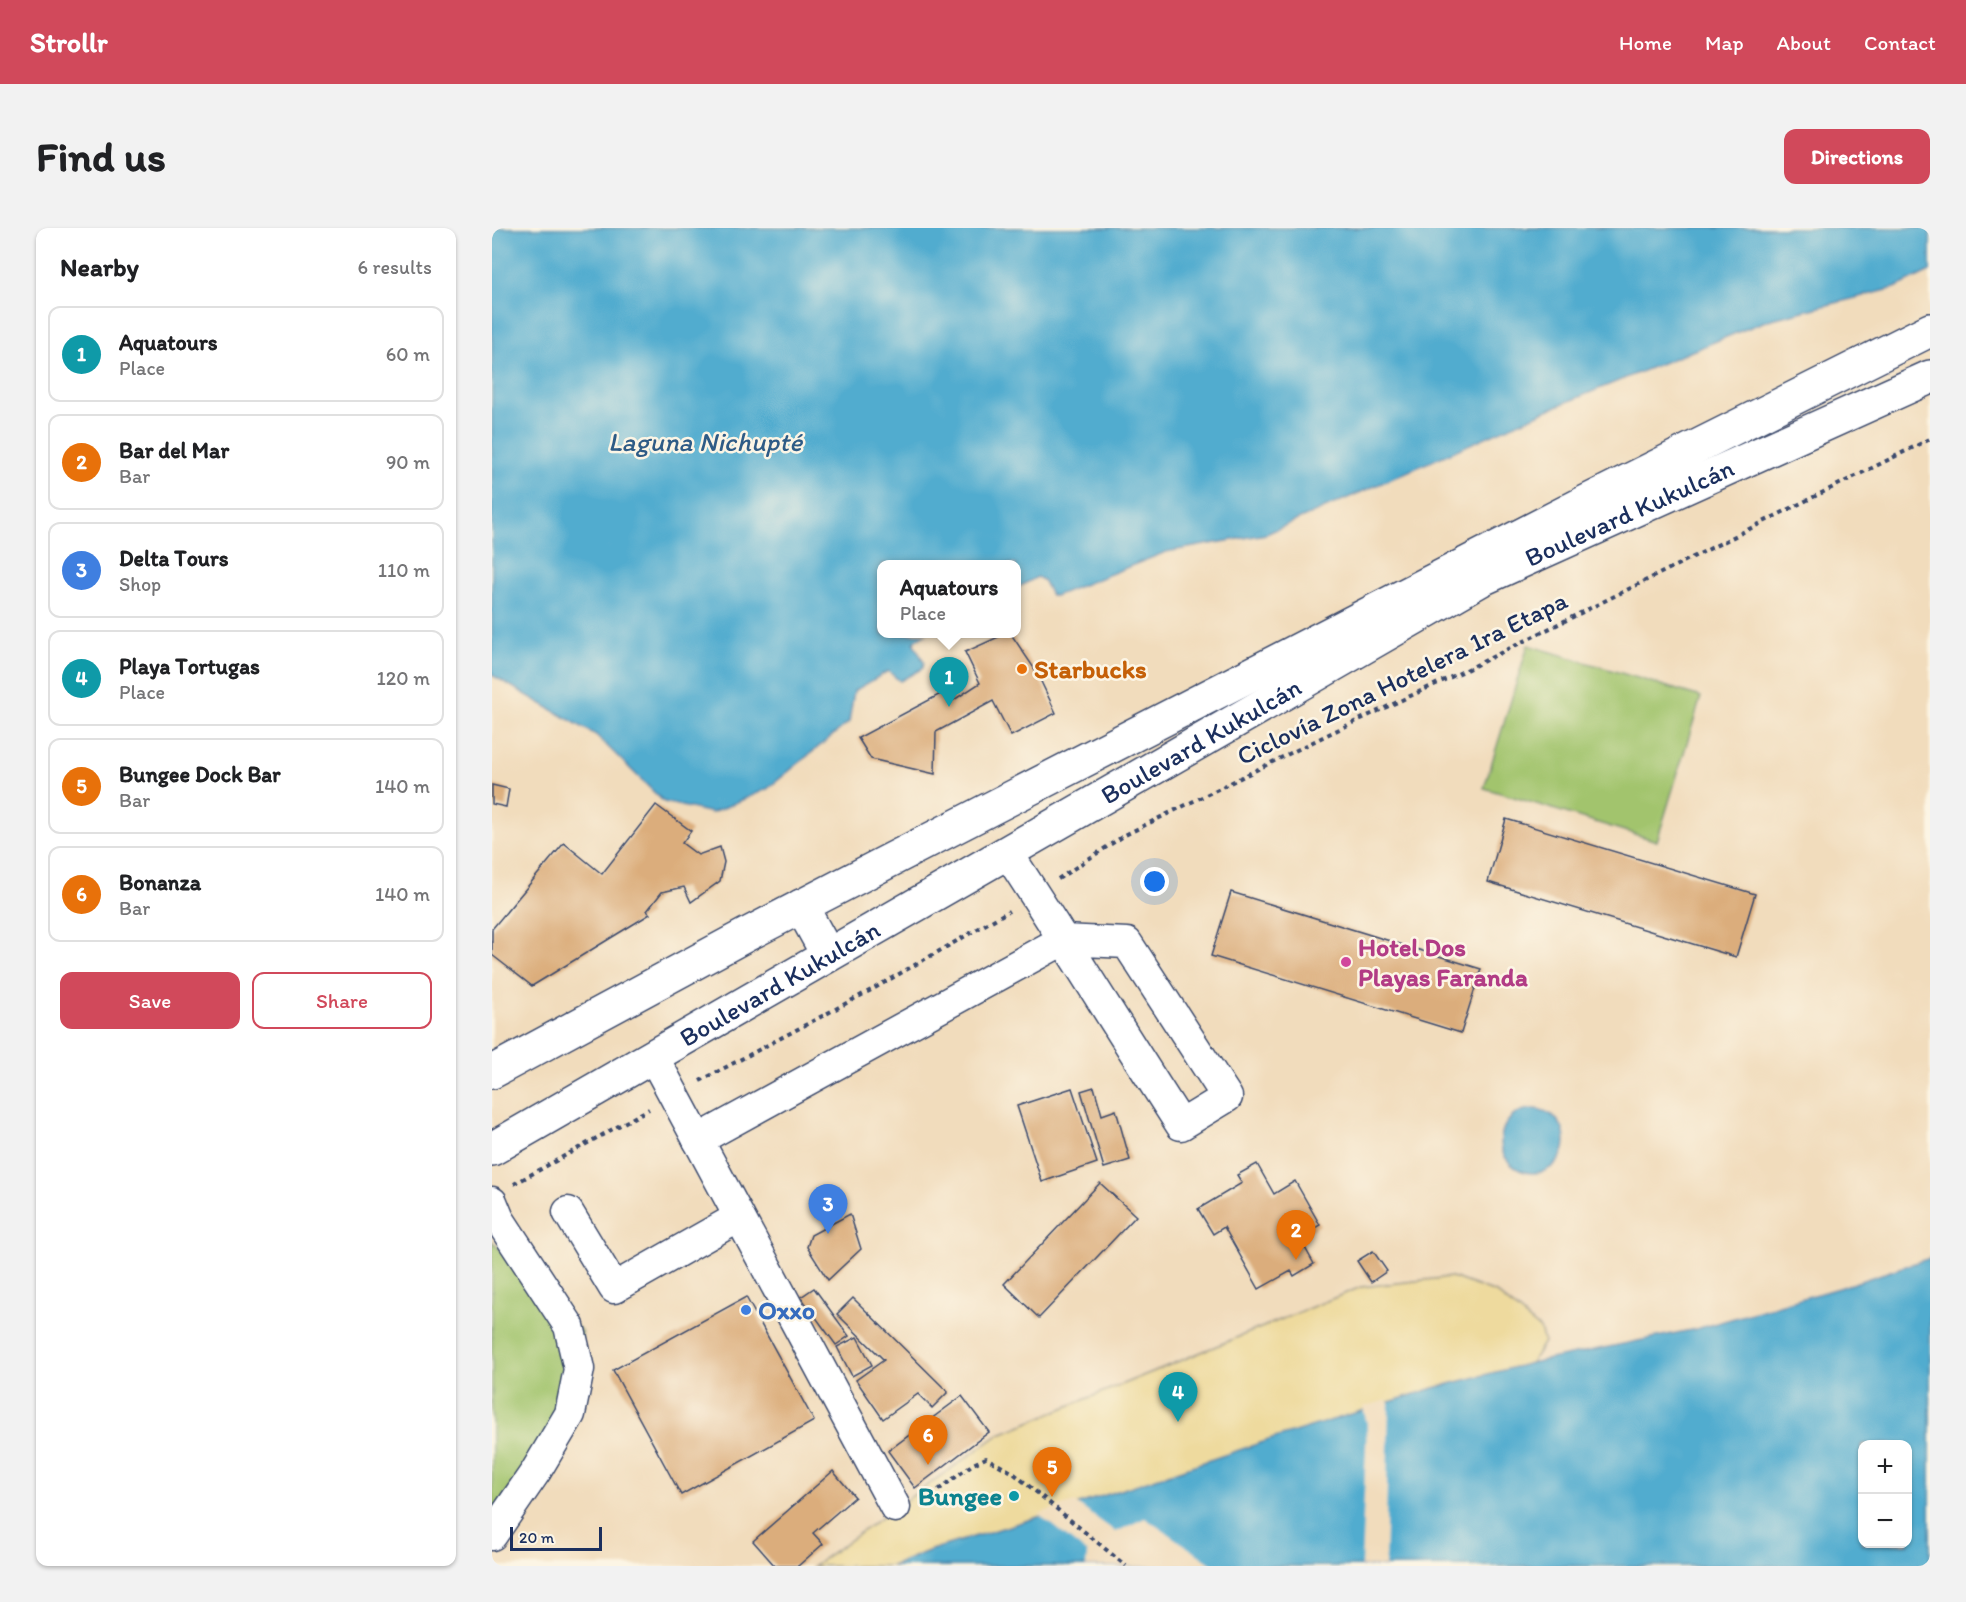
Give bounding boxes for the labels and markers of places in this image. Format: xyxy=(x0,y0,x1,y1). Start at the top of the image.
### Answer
place label: Starbucks xyxy=(1034,653,1147,685)
pin: 1 xyxy=(930,658,968,707)
marker: Starbucks xyxy=(1015,662,1029,676)
place label: Hotel Dos Playas Faranda xyxy=(1358,931,1528,993)
marker: Hotel Dos Playas Faranda xyxy=(1339,955,1353,969)
pin: 3 xyxy=(808,1184,848,1234)
pin: 2 xyxy=(1276,1210,1316,1260)
place label: Oxxo xyxy=(758,1294,815,1326)
marker: Oxxo xyxy=(739,1303,753,1317)
pin: 4 xyxy=(1158,1372,1198,1422)
pin: 6 xyxy=(908,1416,948,1465)
pin: 5 xyxy=(1032,1448,1072,1497)
place label: Bungee xyxy=(918,1480,1002,1512)
marker: Bungee xyxy=(1007,1489,1021,1503)

